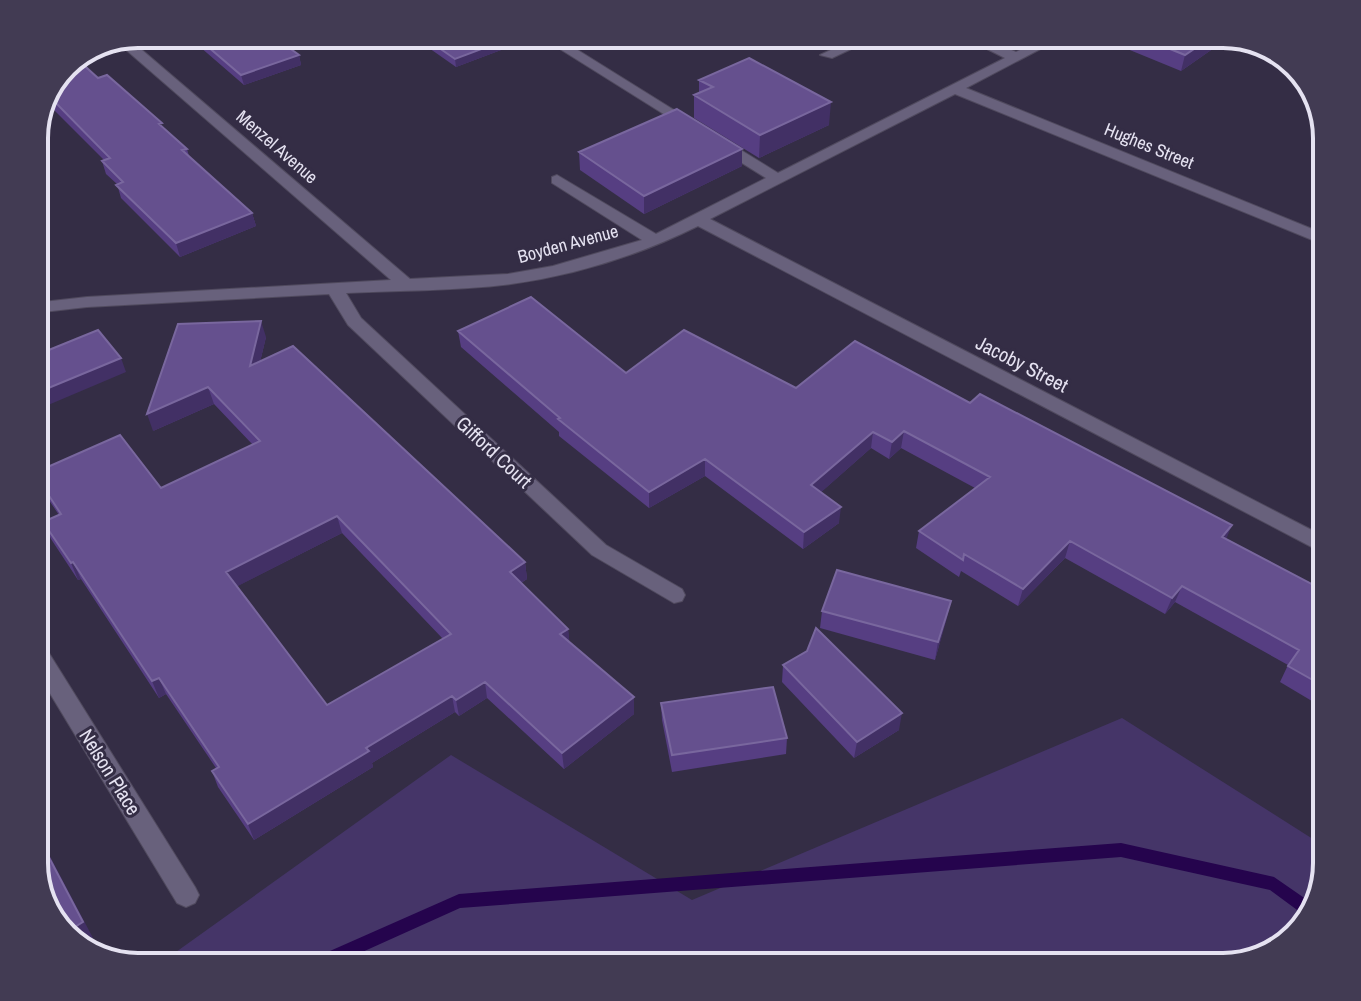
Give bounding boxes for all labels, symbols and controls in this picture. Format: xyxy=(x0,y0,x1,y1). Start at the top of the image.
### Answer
street label: Menzel Avenue xyxy=(231,104,324,189)
street label: Hughes Street xyxy=(1101,116,1198,175)
street label: Boyden Avenue xyxy=(515,218,621,269)
street label: Jacoby Street xyxy=(971,329,1073,399)
street label: Gifford Court xyxy=(451,410,538,494)
street label: Nelson Place xyxy=(73,724,147,820)

